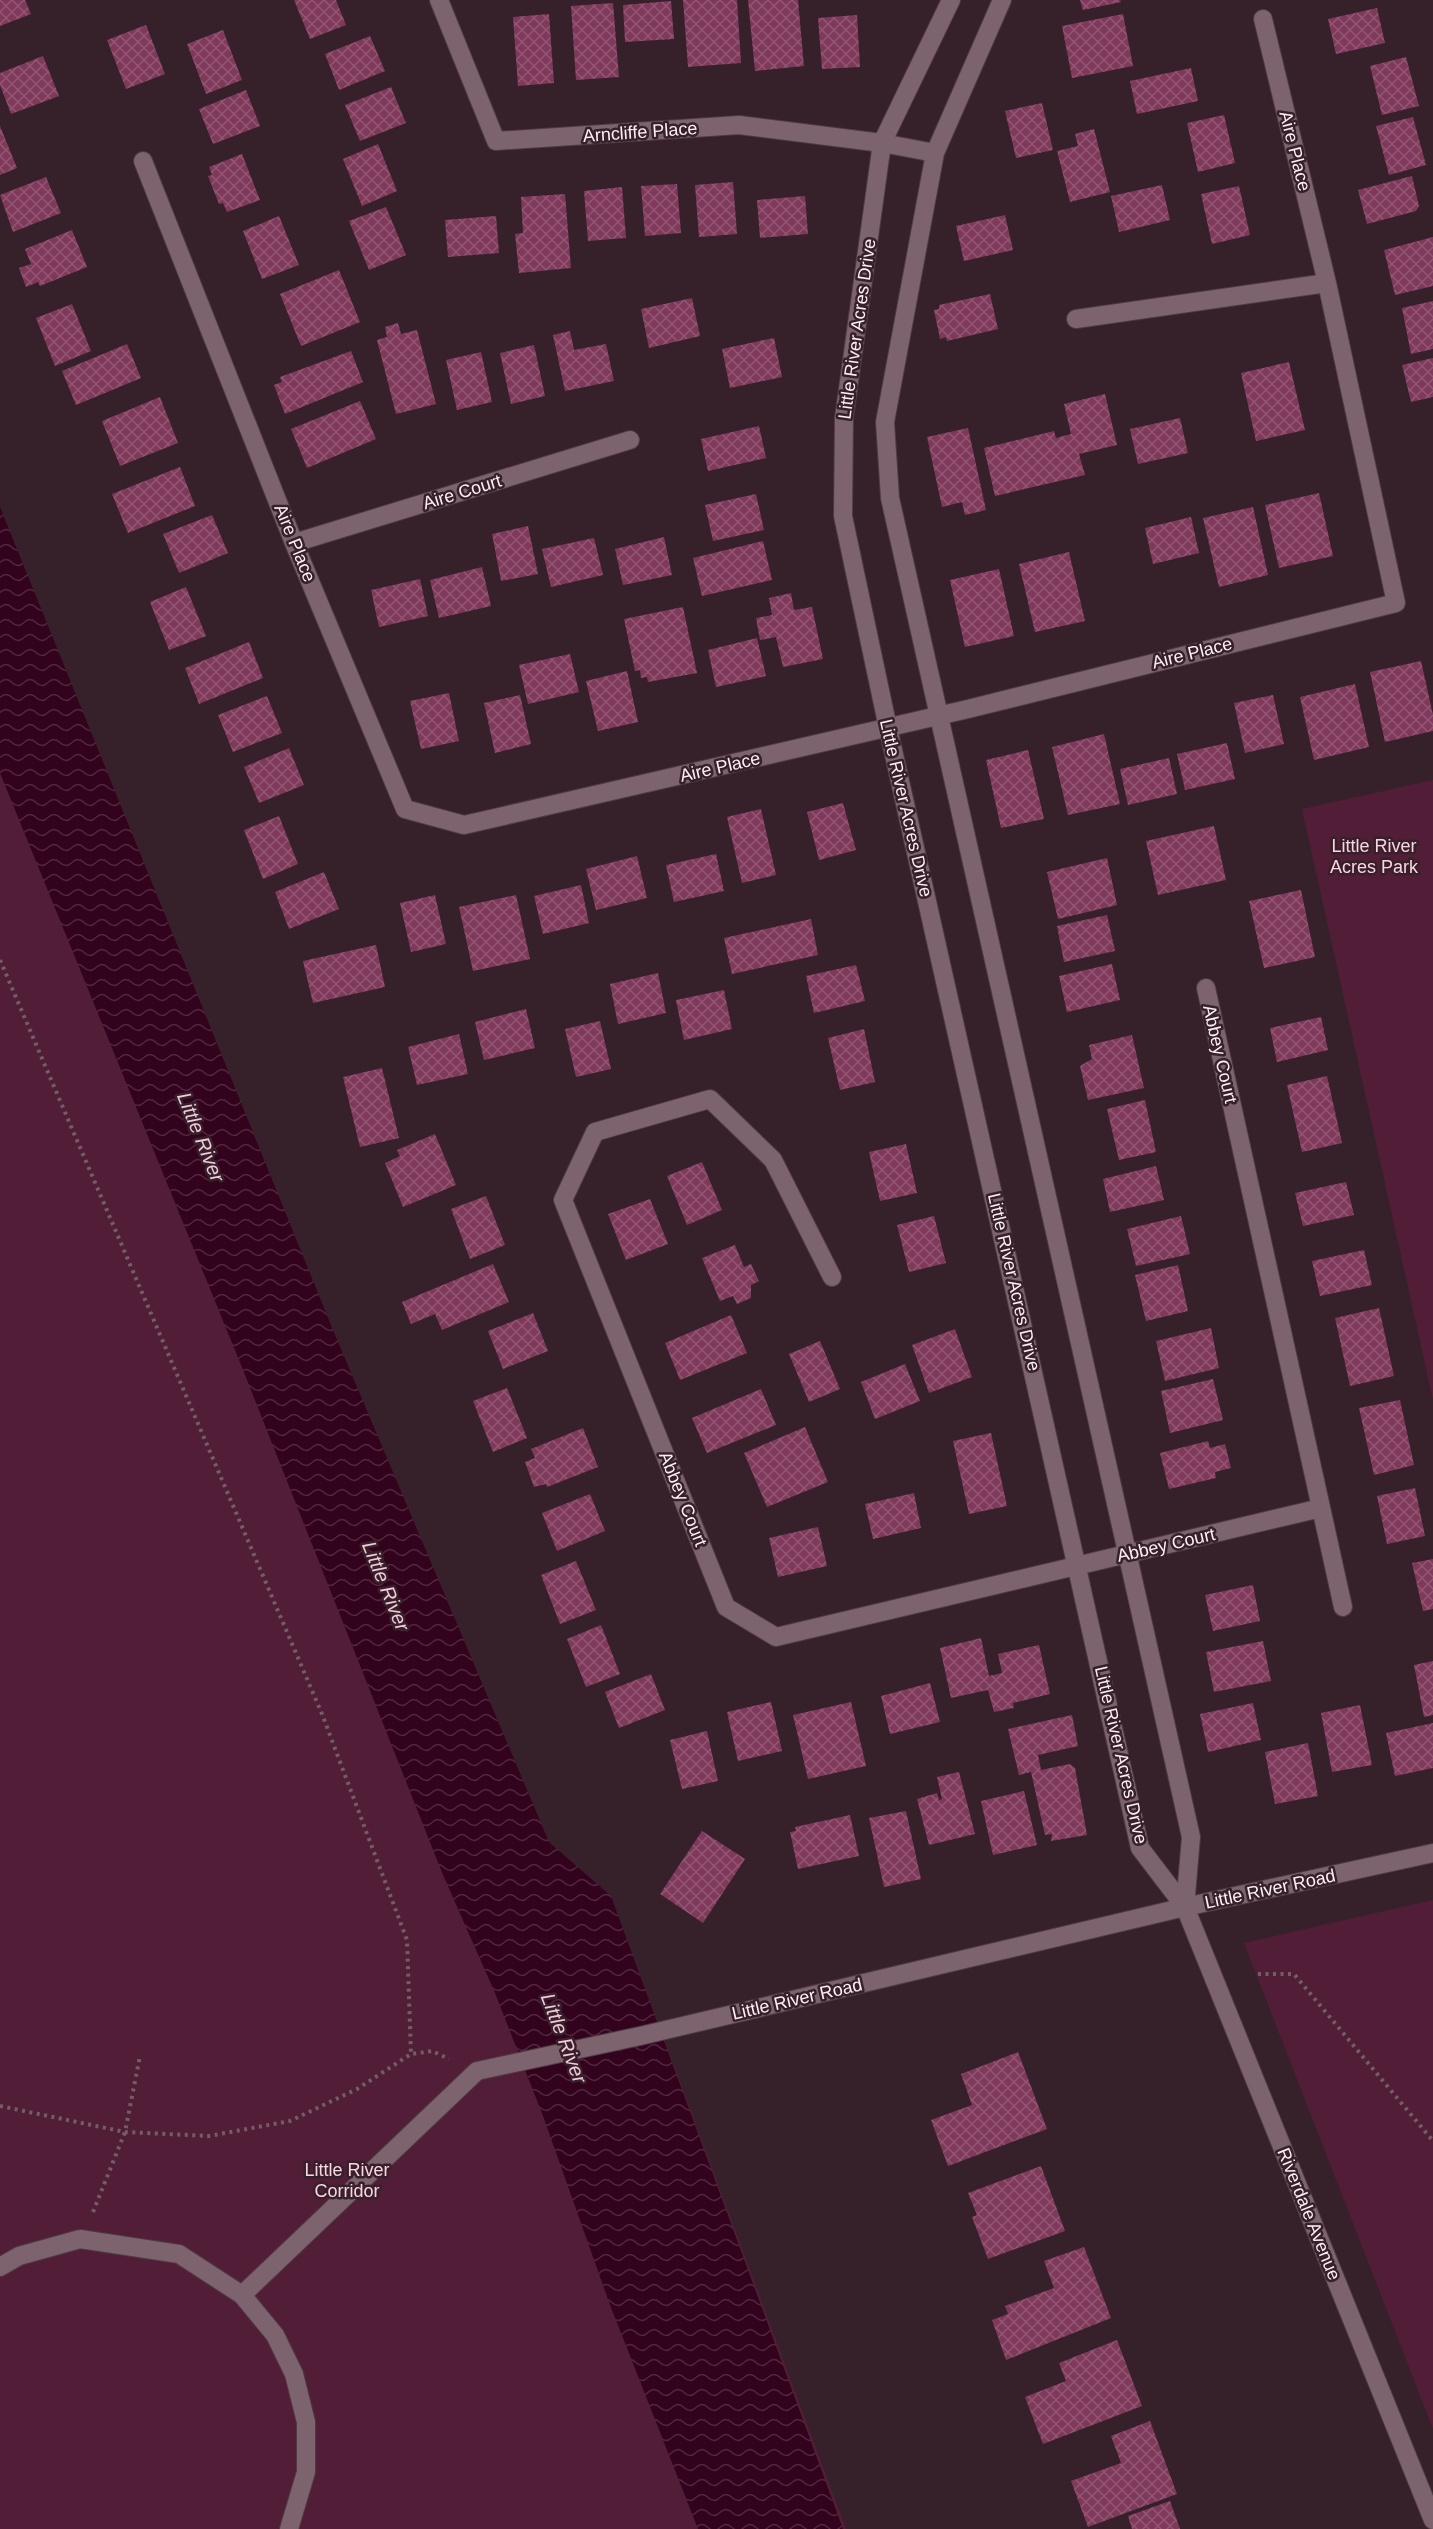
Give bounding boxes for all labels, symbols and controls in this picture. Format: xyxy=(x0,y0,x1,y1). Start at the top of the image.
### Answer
street label: Aire Place xyxy=(1275,109,1315,193)
street label: Arncliffe Place xyxy=(582,118,698,146)
street label: Little River Acres Drive xyxy=(834,237,880,421)
street label: Aire Court xyxy=(420,471,504,513)
street label: Aire Place xyxy=(270,501,320,585)
street label: Aire Place xyxy=(1150,633,1234,673)
street label: Little River Acres Drive xyxy=(876,717,936,899)
street label: Aire Place xyxy=(678,748,762,786)
park label: Little River Acres Park xyxy=(1330,836,1419,877)
street label: Abbey Court xyxy=(1199,1003,1241,1105)
water label: Little River xyxy=(173,1089,229,1186)
street label: Little River Acres Drive xyxy=(984,1191,1044,1373)
street label: Abbey Court xyxy=(655,1449,711,1549)
street label: Abbey Court xyxy=(1115,1524,1217,1566)
water label: Little River xyxy=(358,1538,414,1635)
street label: Little River Acres Drive xyxy=(1091,1664,1151,1846)
street label: Little River Road xyxy=(1203,1865,1337,1913)
street label: Little River Road xyxy=(730,1974,864,2024)
water label: Little River xyxy=(537,1990,592,2087)
street label: Riverdale Avenue xyxy=(1273,2145,1345,2283)
park label: Little River Corridor xyxy=(304,2160,390,2201)

